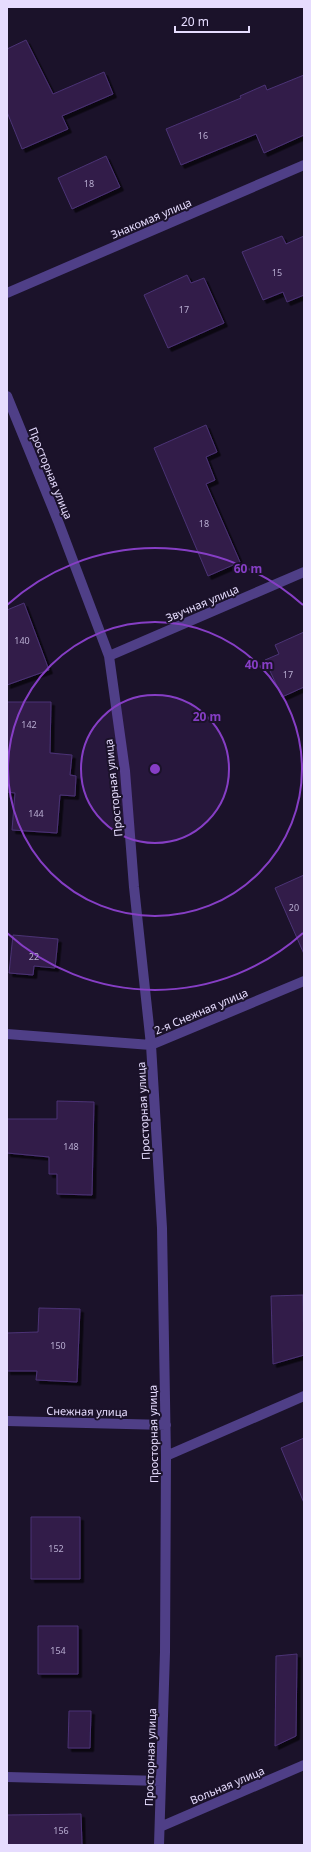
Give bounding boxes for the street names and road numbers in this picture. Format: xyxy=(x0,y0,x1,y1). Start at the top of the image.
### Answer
street label: Знакомая улица xyxy=(108,194,194,242)
street label: Просторная улица xyxy=(26,425,76,521)
street label: Звучная улица xyxy=(163,581,241,625)
street label: Просторная улица xyxy=(100,738,126,838)
street label: 2-я Снежная улица xyxy=(152,985,250,1037)
street label: Просторная улица xyxy=(133,1062,153,1160)
street label: Просторная улица xyxy=(145,1385,161,1483)
street label: Снежная улица xyxy=(46,1403,128,1419)
street label: Просторная улица xyxy=(141,1708,159,1806)
street label: Вольная улица xyxy=(188,1763,266,1807)

